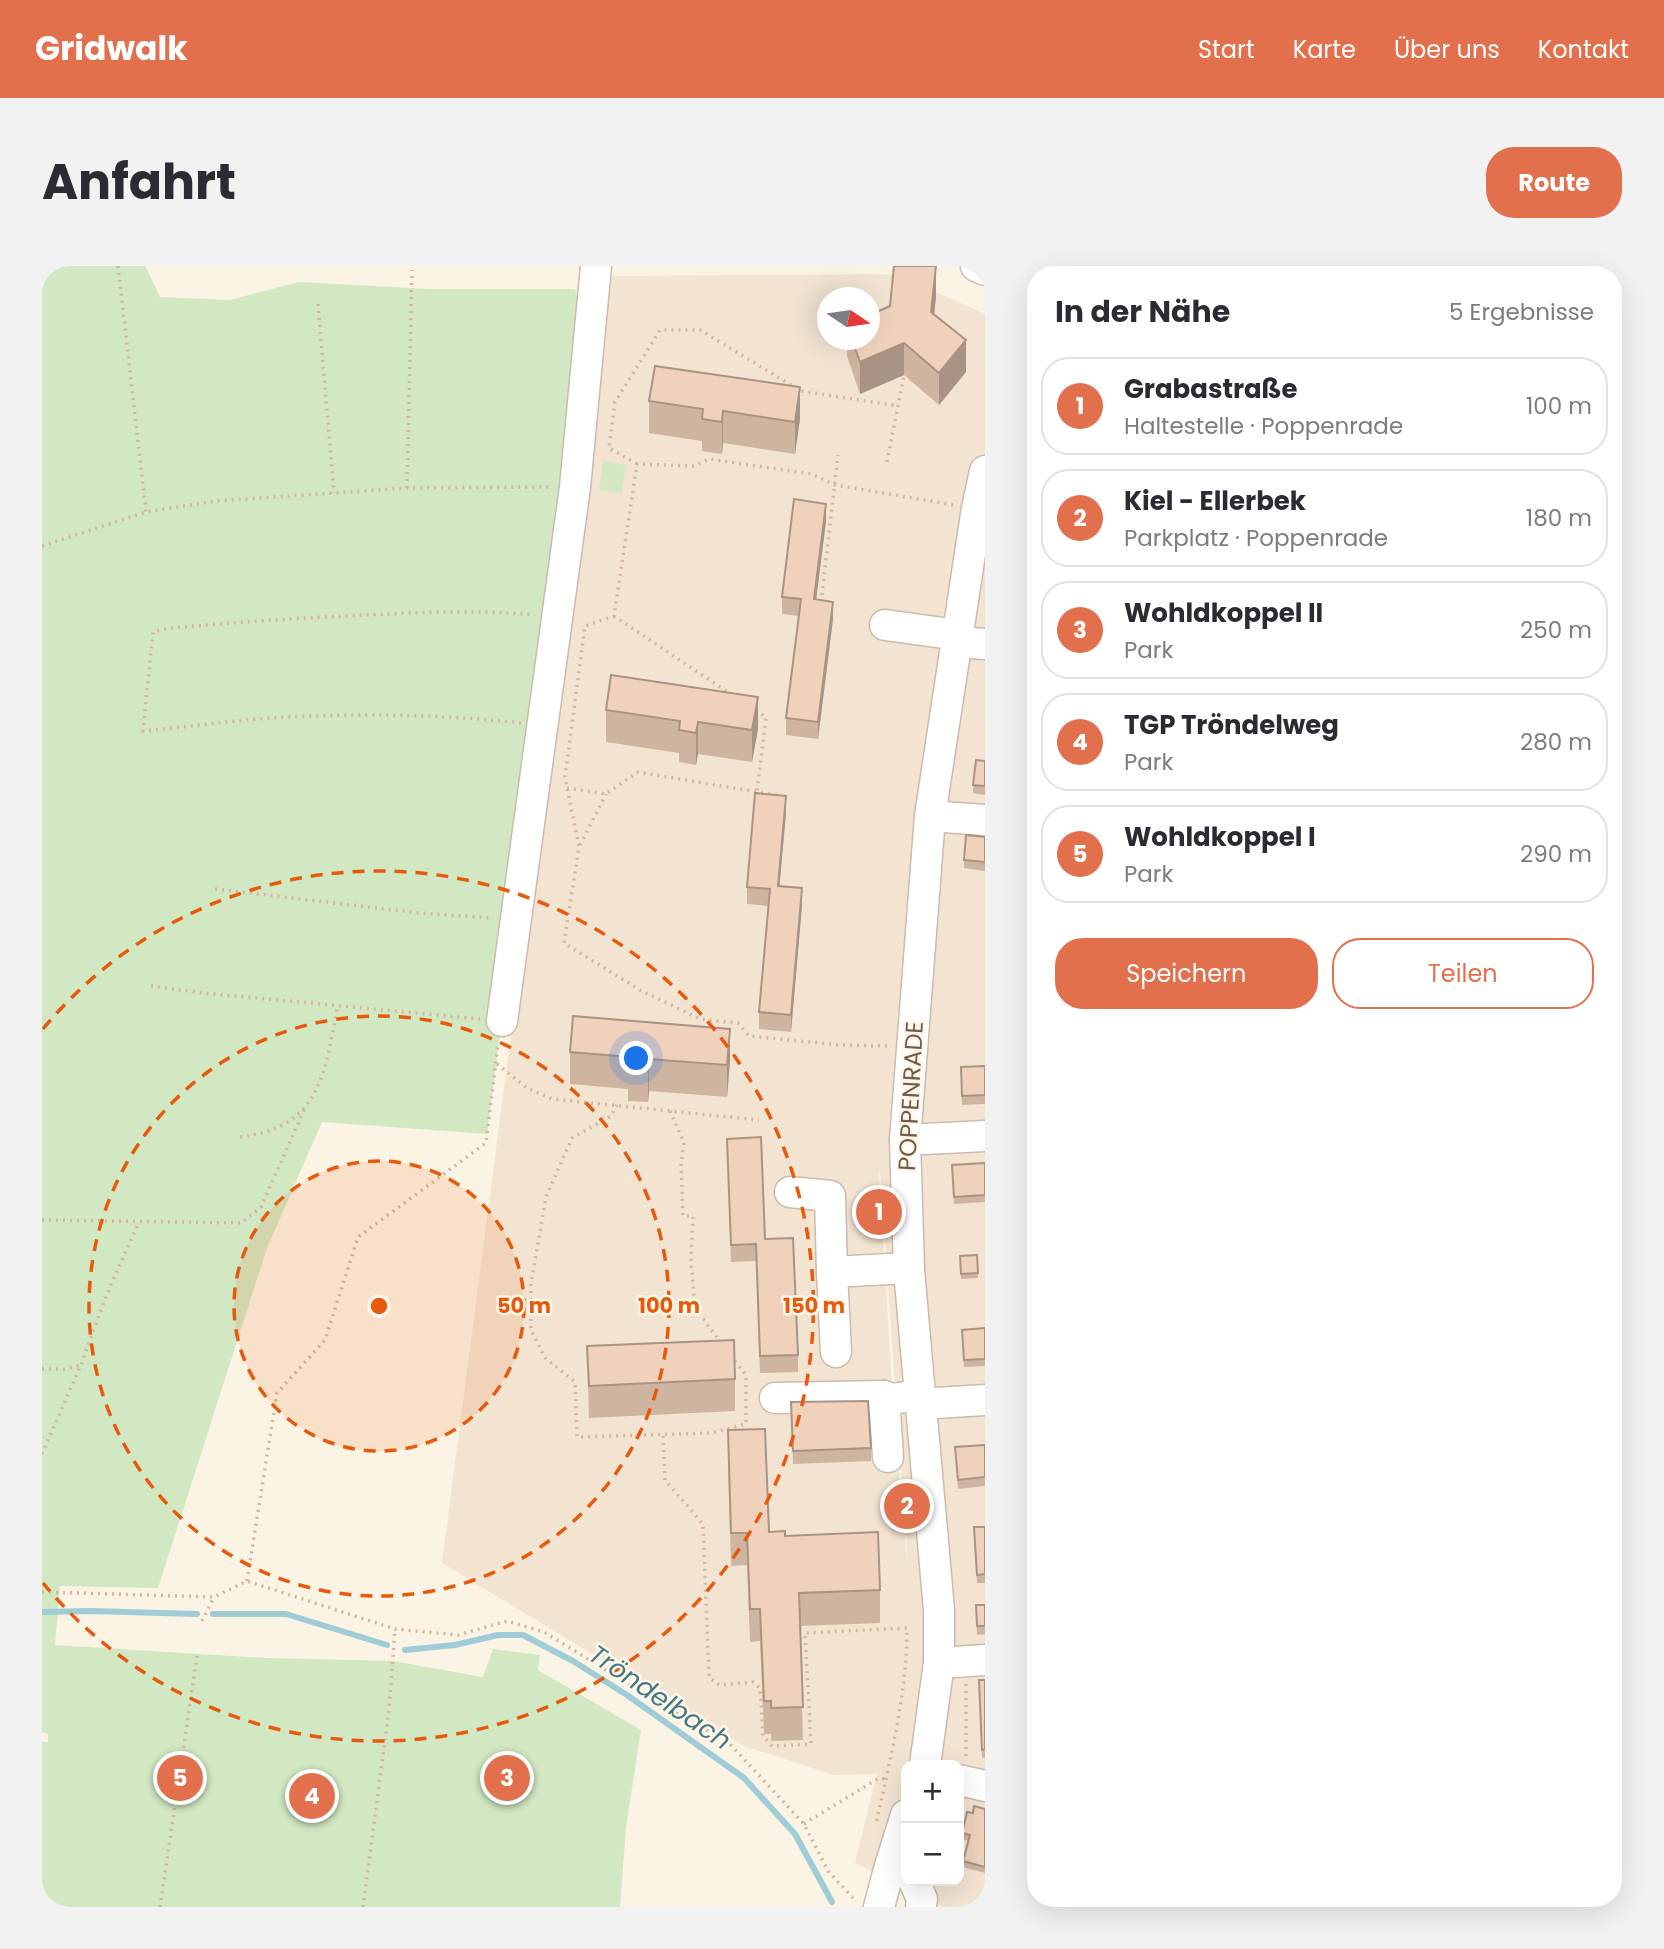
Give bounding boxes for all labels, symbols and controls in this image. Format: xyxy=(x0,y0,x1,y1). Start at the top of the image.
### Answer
text: Gridwalk xyxy=(35,25,188,72)
text: Start xyxy=(1198,33,1255,66)
text: Karte xyxy=(1293,33,1356,66)
text: Über uns xyxy=(1394,33,1500,66)
text: Kontakt xyxy=(1538,33,1629,66)
button: Route xyxy=(1486,147,1622,218)
text: Anfahrt xyxy=(42,148,236,216)
north arrow xyxy=(817,287,880,350)
text: In der Nähe xyxy=(1055,290,1230,333)
text: 5 Ergebnisse xyxy=(1449,296,1594,328)
text: Grabastraße xyxy=(1124,371,1298,407)
text: 1 xyxy=(1076,390,1084,422)
text: 100 m xyxy=(1526,390,1592,422)
text: Haltestelle · Poppenrade xyxy=(1124,410,1403,442)
text: Kiel - Ellerbek xyxy=(1124,483,1306,519)
text: 2 xyxy=(1073,502,1087,534)
text: 180 m xyxy=(1526,502,1592,534)
text: Parkplatz · Poppenrade xyxy=(1124,522,1388,554)
text: Wohldkoppel II xyxy=(1124,595,1323,631)
text: 3 xyxy=(1073,614,1087,646)
text: 250 m xyxy=(1520,614,1592,646)
text: Park xyxy=(1124,634,1173,666)
text: TGP Tröndelweg xyxy=(1124,707,1339,743)
text: 4 xyxy=(1072,726,1088,758)
text: 280 m xyxy=(1520,726,1592,758)
text: Park xyxy=(1124,746,1173,778)
text: Wohldkoppel I xyxy=(1124,819,1316,855)
text: 5 xyxy=(1073,838,1087,870)
text: 290 m xyxy=(1520,838,1592,870)
text: Park xyxy=(1124,858,1173,890)
button: Speichern xyxy=(1055,938,1318,1009)
button: Teilen xyxy=(1332,938,1594,1009)
street label: POPPENRADE xyxy=(890,1020,931,1172)
your location xyxy=(619,1041,653,1075)
pin: 1 xyxy=(856,1186,902,1238)
text: 50 m xyxy=(497,1291,551,1320)
text: 100 m xyxy=(638,1291,700,1320)
text: 150 m xyxy=(783,1291,845,1320)
centre of rings xyxy=(367,1294,391,1318)
pin: 2 xyxy=(884,1480,930,1532)
water label: Tröndelbach xyxy=(582,1636,738,1758)
pin: 5 xyxy=(157,1752,203,1804)
pin: 3 xyxy=(484,1752,530,1804)
map controls xyxy=(901,1760,964,1886)
button: + xyxy=(901,1760,964,1823)
pin: 4 xyxy=(289,1770,335,1822)
button: − xyxy=(901,1823,964,1886)

